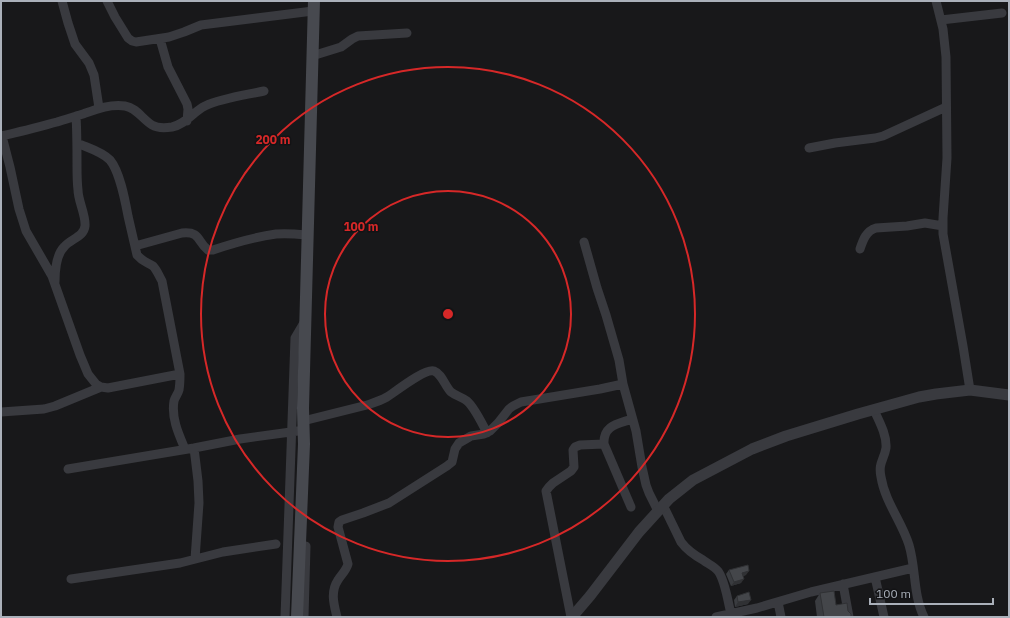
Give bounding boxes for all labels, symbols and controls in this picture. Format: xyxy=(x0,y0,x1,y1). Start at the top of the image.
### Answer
text: 200 m xyxy=(255,132,291,147)
text: 100 m xyxy=(343,219,379,234)
centre of rings xyxy=(441,307,455,321)
scale bar xyxy=(870,580,993,606)
text: 100 m xyxy=(876,586,911,601)

